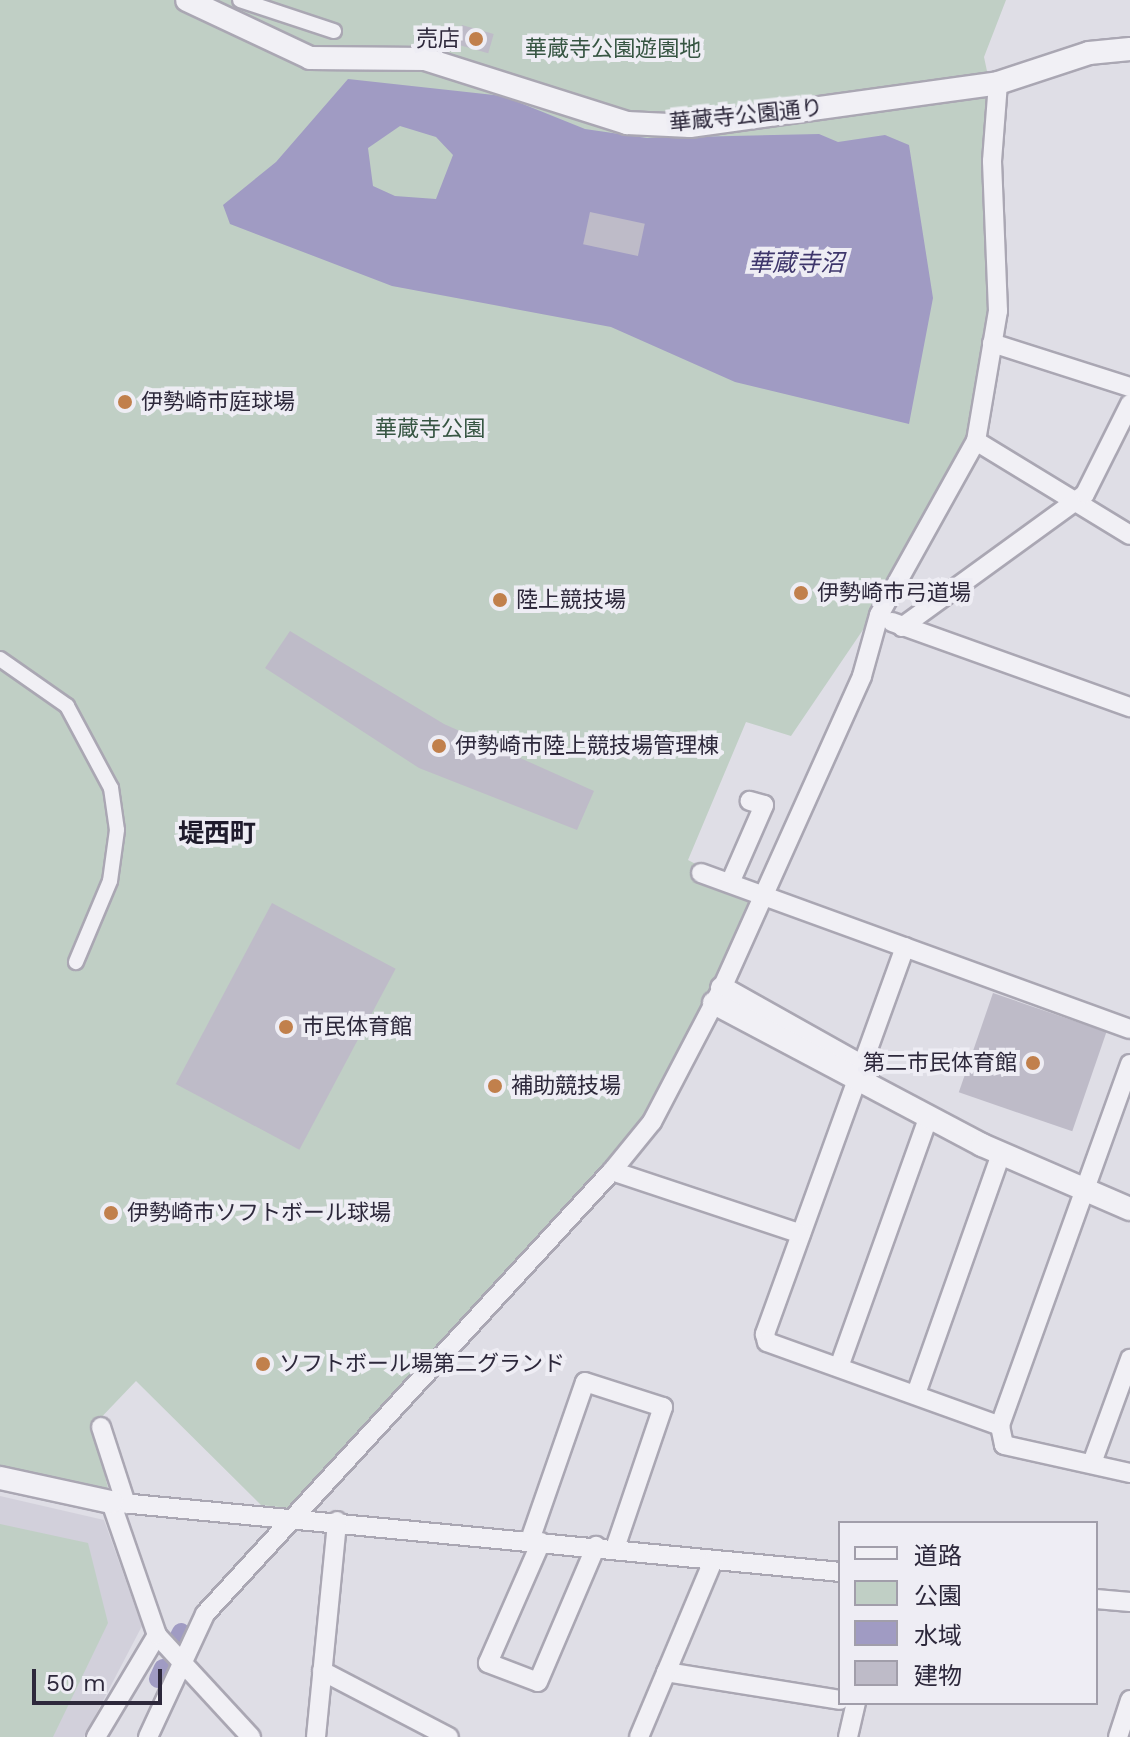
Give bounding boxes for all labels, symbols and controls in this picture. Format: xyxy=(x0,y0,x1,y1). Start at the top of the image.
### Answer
place label: 売店 xyxy=(416,26,460,52)
marker: 売店 xyxy=(467,30,485,48)
park label: 華蔵寺公園遊園地 xyxy=(525,36,701,62)
street label: 華蔵寺公園通り xyxy=(668,94,824,136)
water label: 華蔵寺沼 xyxy=(748,250,844,278)
place label: 伊勢崎市庭球場 xyxy=(141,389,295,415)
marker: 伊勢崎市庭球場 xyxy=(116,393,134,411)
park label: 華蔵寺公園 xyxy=(375,416,485,442)
place label: 伊勢崎市弓道場 xyxy=(817,580,971,606)
marker: 伊勢崎市弓道場 xyxy=(792,584,810,602)
place label: 陸上競技場 xyxy=(516,587,626,613)
marker: 陸上競技場 xyxy=(491,591,509,609)
place label: 伊勢崎市陸上競技場管理棟 xyxy=(455,733,719,759)
marker: 伊勢崎市陸上競技場管理棟 xyxy=(430,737,448,755)
district label: 堤西町 xyxy=(178,818,256,850)
place label: 市民体育館 xyxy=(302,1014,412,1040)
marker: 市民体育館 xyxy=(277,1018,295,1036)
place label: 第二市民体育館 xyxy=(863,1050,1017,1076)
marker: 第二市民体育館 xyxy=(1024,1054,1042,1072)
place label: 補助競技場 xyxy=(511,1073,621,1099)
marker: 補助競技場 xyxy=(486,1077,504,1095)
place label: 伊勢崎市ソフトボール球場 xyxy=(127,1200,391,1226)
marker: 伊勢崎市ソフトボール球場 xyxy=(102,1204,120,1222)
place label: ソフトボール場第二グランド xyxy=(279,1351,565,1377)
marker: ソフトボール場第二グランド xyxy=(254,1355,272,1373)
legend xyxy=(838,1521,1098,1705)
text: 道路 xyxy=(914,1542,962,1570)
text: 公園 xyxy=(914,1582,962,1610)
text: 水域 xyxy=(914,1622,962,1650)
scale bar xyxy=(36,1653,166,1703)
text: 建物 xyxy=(914,1662,962,1690)
text: 50 m xyxy=(46,1669,106,1697)

